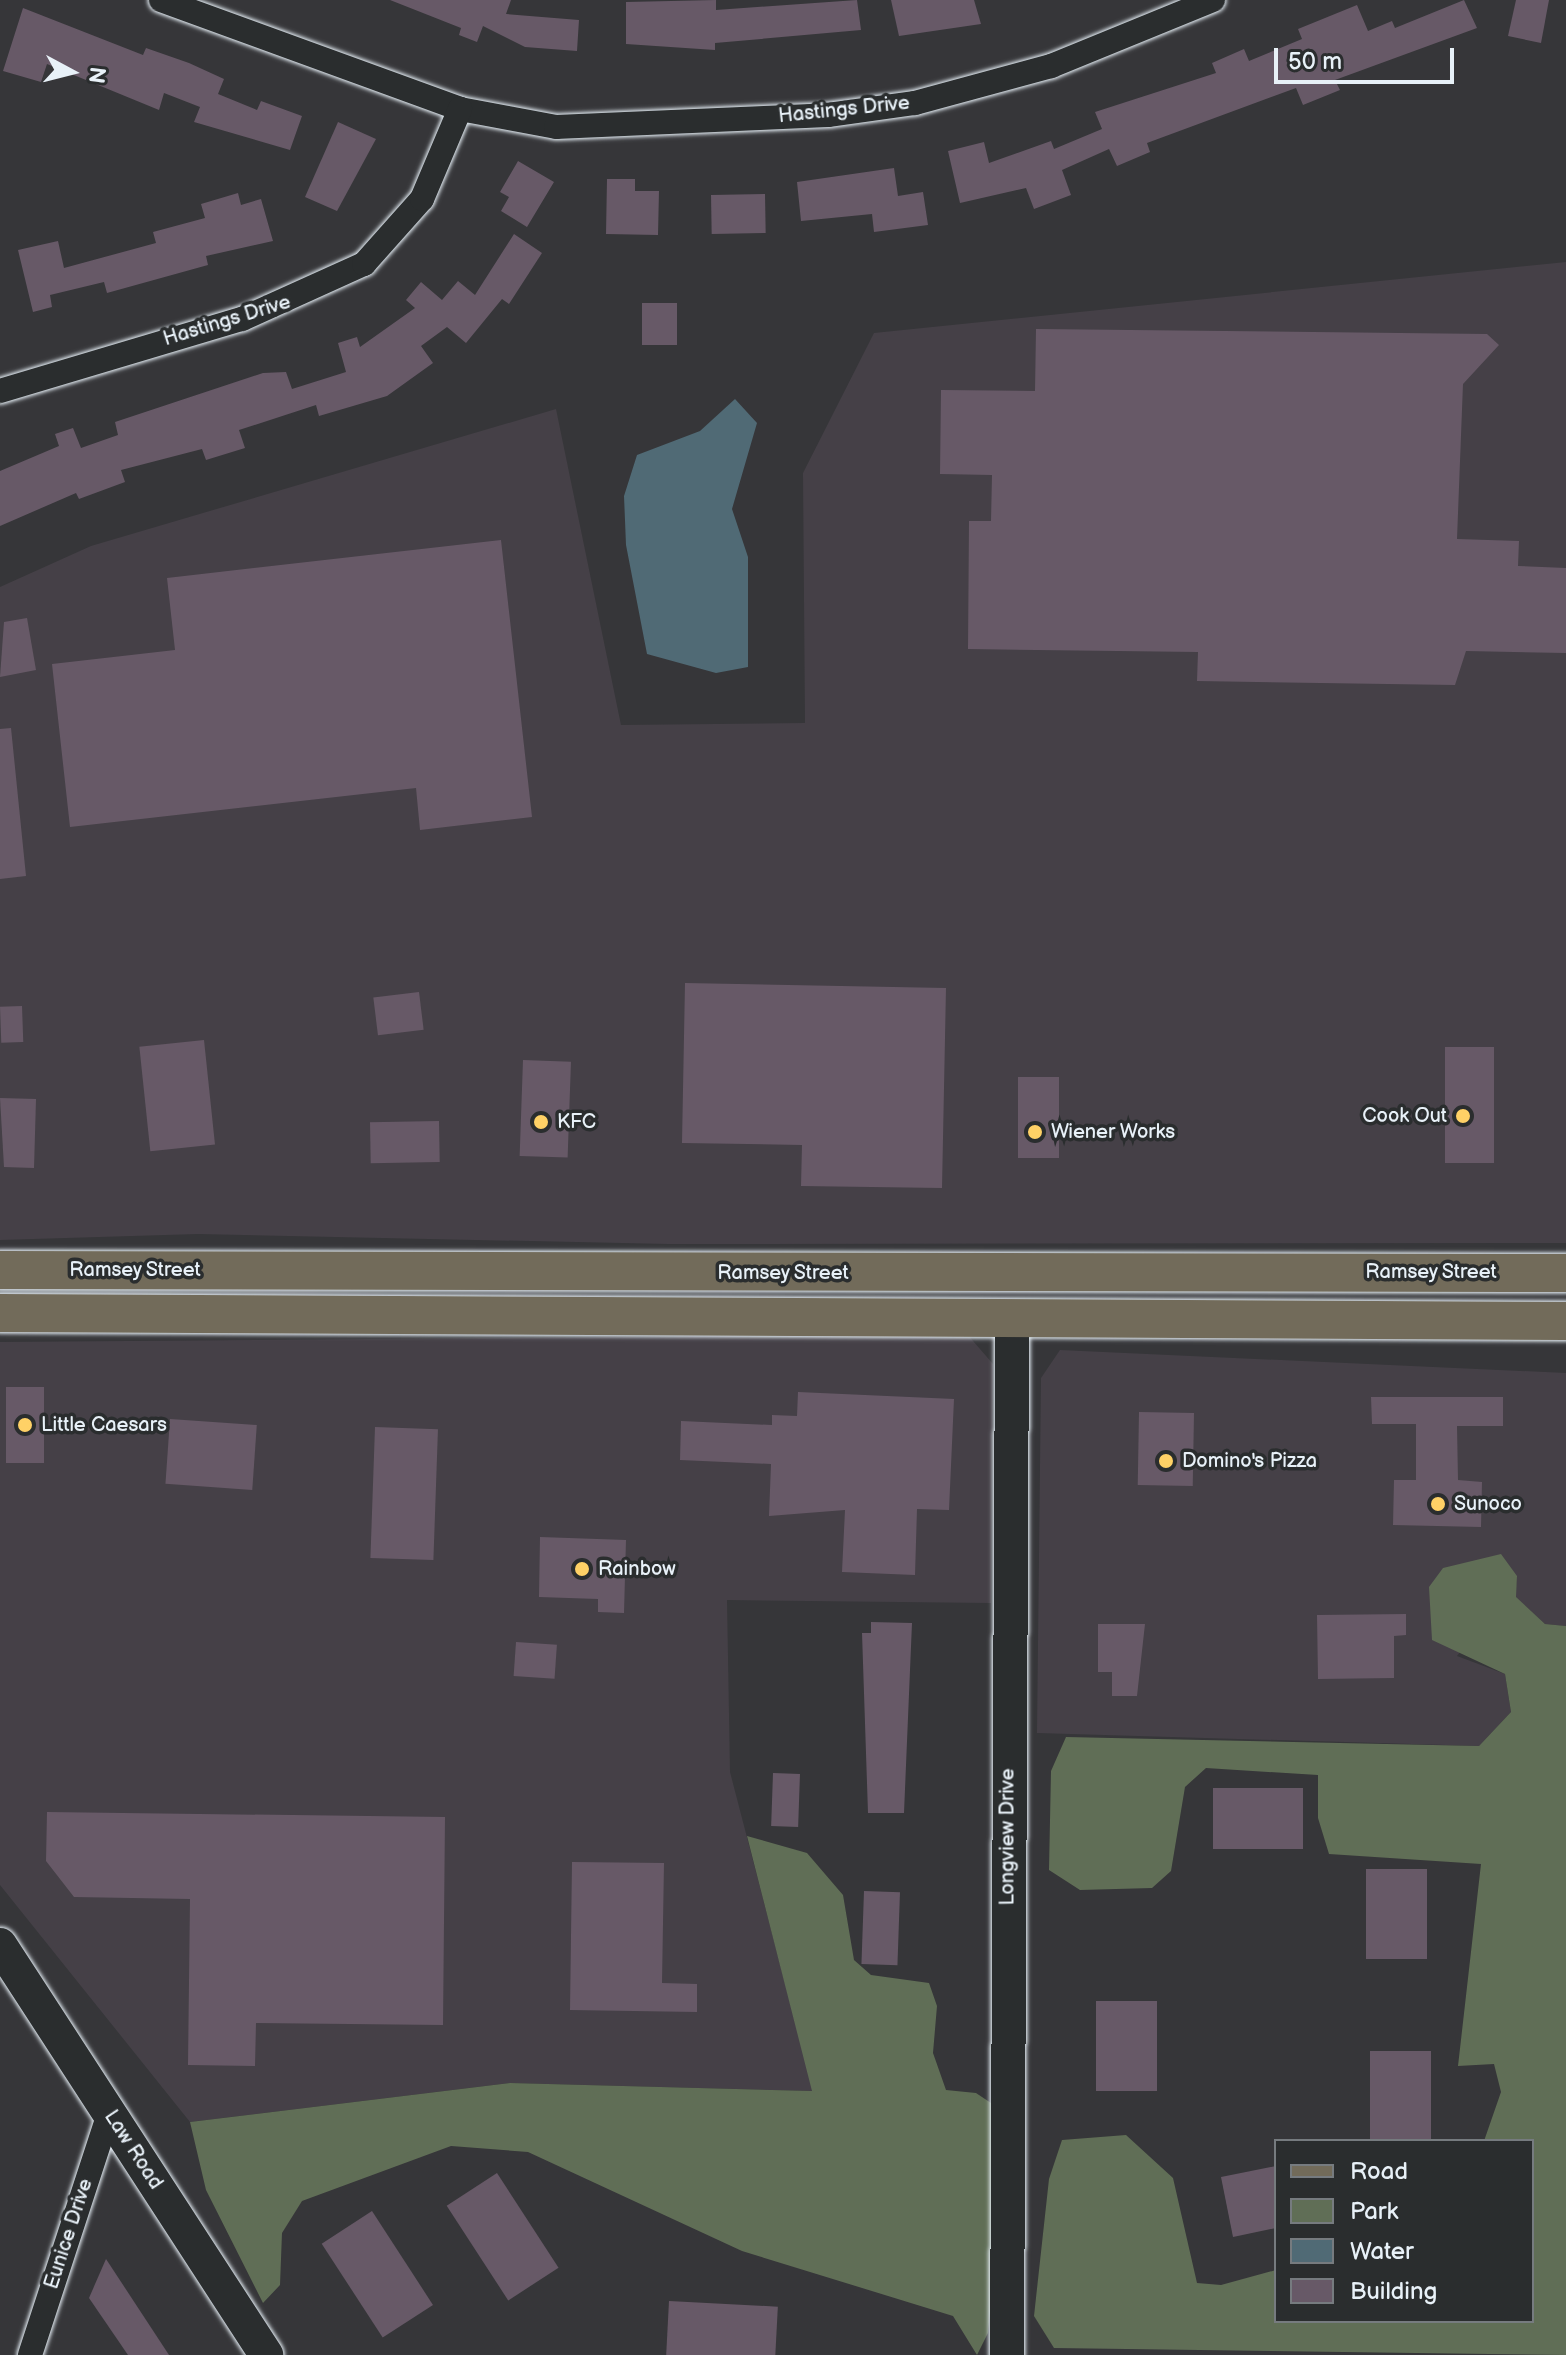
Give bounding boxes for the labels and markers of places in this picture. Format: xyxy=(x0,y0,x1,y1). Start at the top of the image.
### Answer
place label: Cook Out xyxy=(1362,1104,1447,1128)
marker: Cook Out xyxy=(1454,1107,1472,1125)
place label: KFC xyxy=(557,1110,596,1134)
marker: KFC xyxy=(532,1113,550,1131)
place label: Wiener Works xyxy=(1051,1120,1176,1144)
marker: Wiener Works xyxy=(1026,1123,1044,1141)
place label: Little Caesars xyxy=(41,1413,167,1437)
marker: Little Caesars xyxy=(16,1416,34,1434)
place label: Domino's Pizza xyxy=(1182,1449,1317,1473)
marker: Domino's Pizza xyxy=(1157,1452,1175,1470)
place label: Sunoco xyxy=(1454,1492,1522,1516)
marker: Sunoco xyxy=(1429,1495,1447,1513)
place label: Rainbow xyxy=(598,1557,676,1581)
marker: Rainbow xyxy=(573,1560,591,1578)

